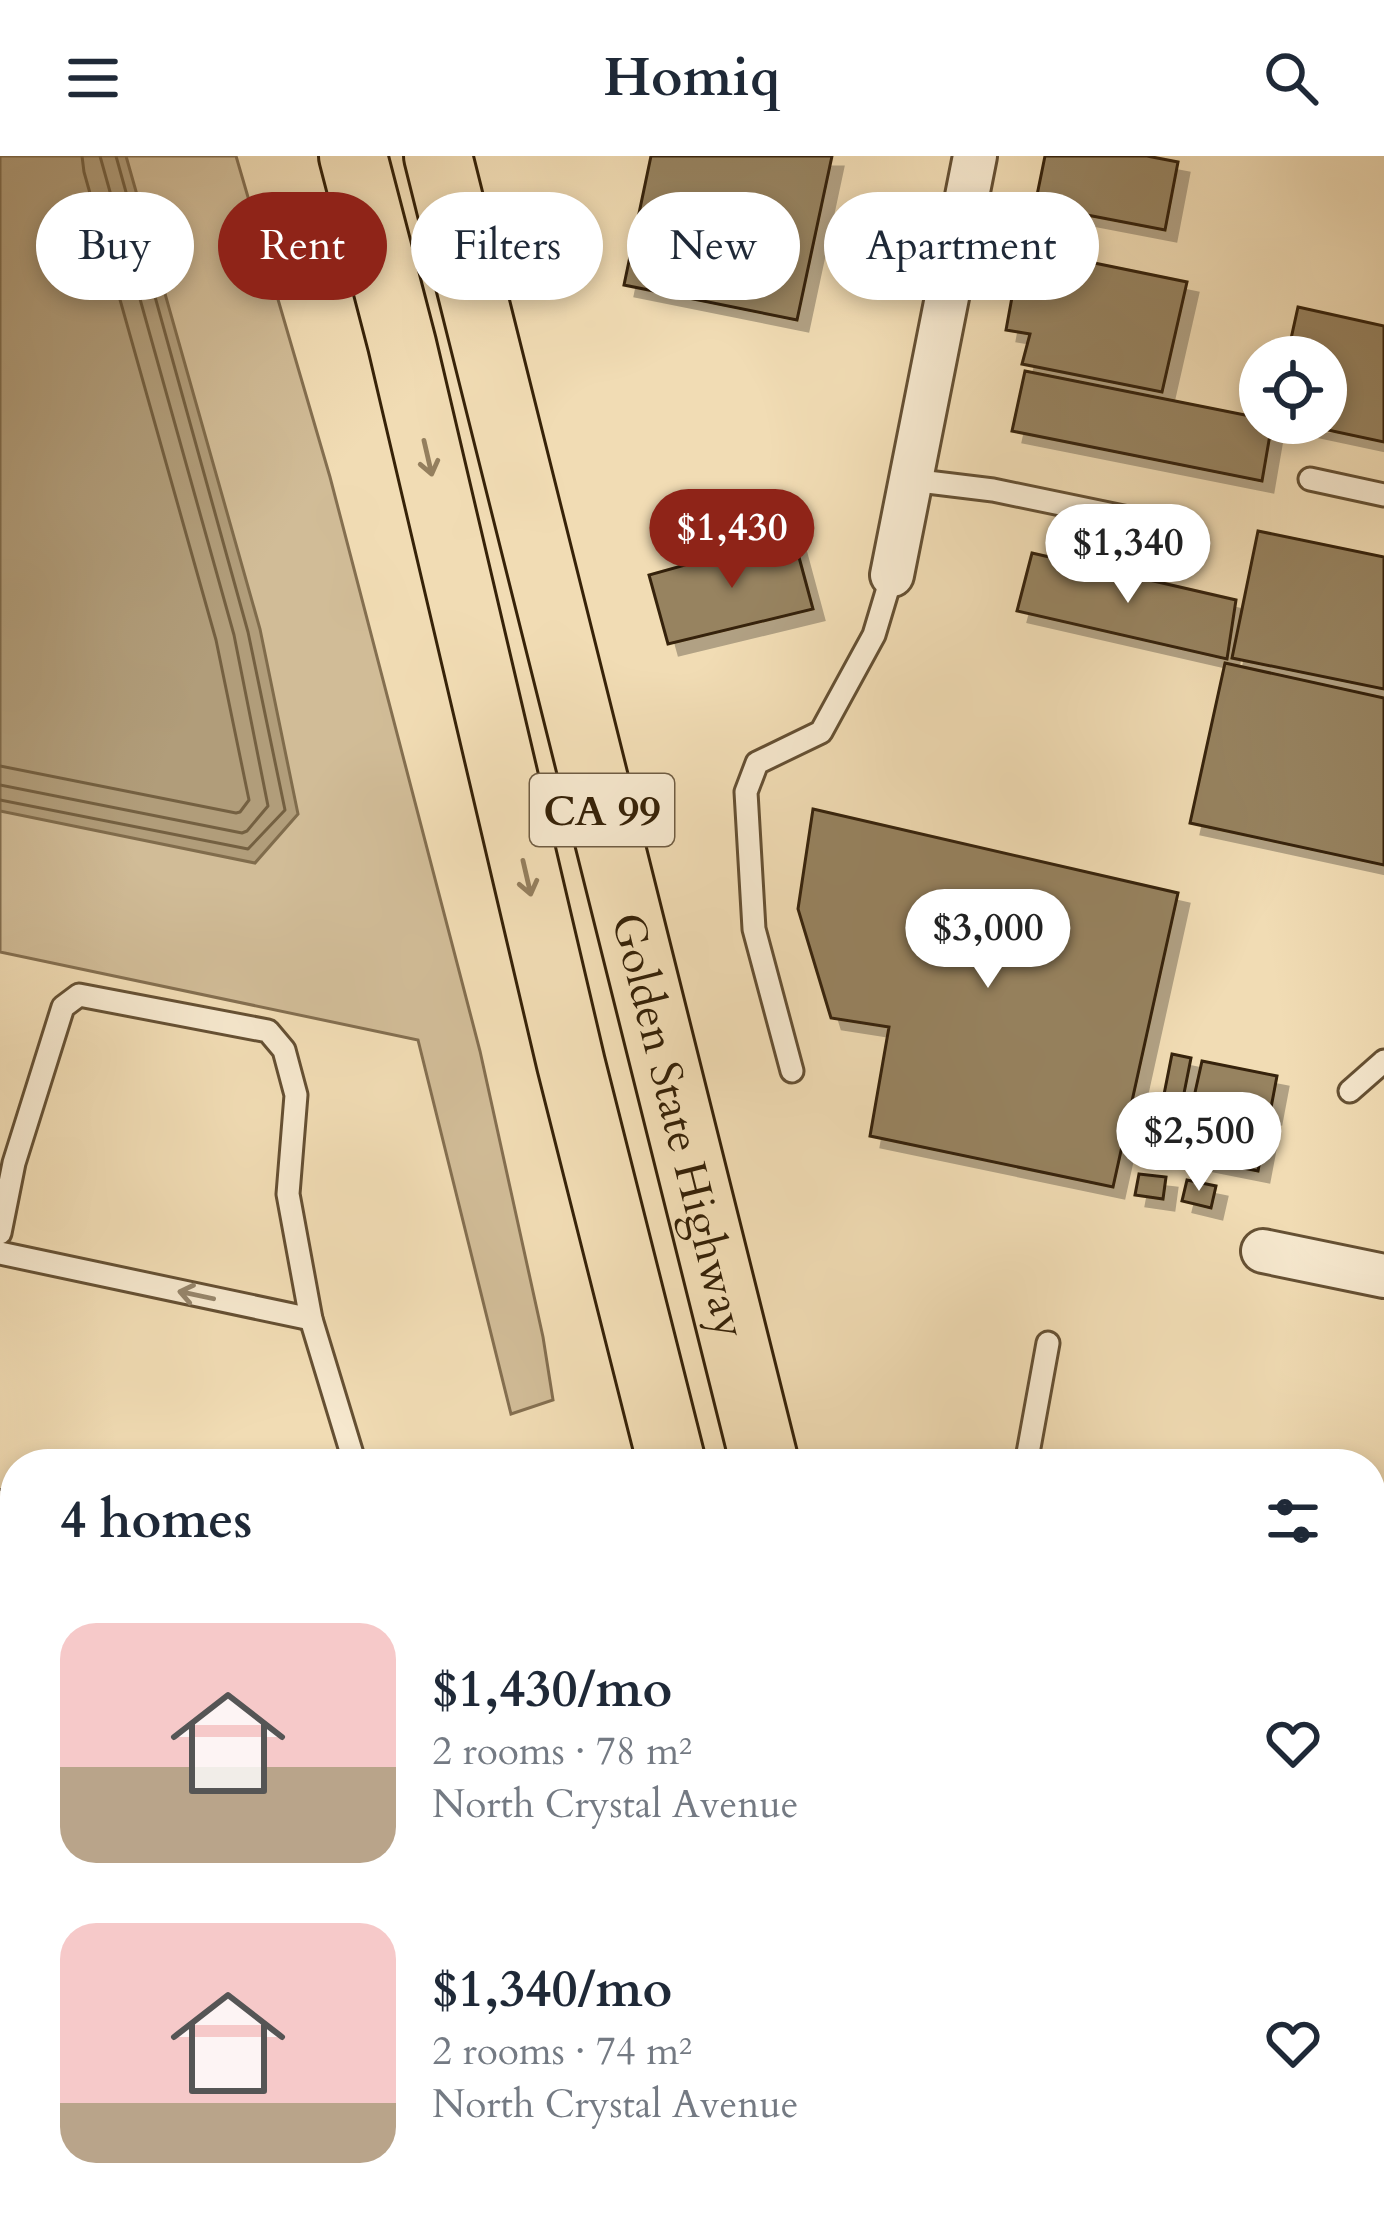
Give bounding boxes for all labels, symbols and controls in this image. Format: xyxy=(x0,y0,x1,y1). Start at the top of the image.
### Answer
text: Homiq xyxy=(604,42,780,115)
icon: menu xyxy=(60,45,126,111)
icon: search xyxy=(1258,45,1324,111)
chip: Buy xyxy=(36,192,194,300)
chip: Rent xyxy=(218,192,387,300)
chip: Filters xyxy=(411,192,603,300)
chip: New xyxy=(627,192,800,300)
chip: Apartment xyxy=(824,192,1099,300)
map controls xyxy=(1239,336,1347,444)
button: locate xyxy=(1239,336,1347,444)
one-way arrow xyxy=(418,438,440,476)
pin: $1,430 xyxy=(634,489,830,591)
text: $1,430 xyxy=(676,501,788,554)
pin: $1,340 xyxy=(1030,504,1226,606)
text: $1,340 xyxy=(1072,516,1184,569)
road number: CA 99 xyxy=(530,774,674,846)
one-way arrow xyxy=(517,859,539,897)
pin: $3,000 xyxy=(890,889,1086,991)
text: $3,000 xyxy=(932,901,1044,954)
street label: Golden State Highway xyxy=(596,907,761,1345)
pin: $2,500 xyxy=(1101,1092,1297,1194)
text: $2,500 xyxy=(1143,1104,1255,1157)
one-way arrow xyxy=(178,1282,216,1305)
text: 4 homes xyxy=(60,1486,252,1556)
icon: filters xyxy=(1260,1488,1326,1554)
text: $1,430/mo xyxy=(432,1655,672,1725)
icon: home xyxy=(156,1671,300,1815)
icon: heart xyxy=(1260,1710,1326,1776)
text: 2 rooms · 78 m² xyxy=(432,1725,692,1778)
text: North Crystal Avenue xyxy=(432,1778,799,1831)
text: $1,340/mo xyxy=(432,1955,672,2025)
icon: home xyxy=(156,1971,300,2115)
icon: heart xyxy=(1260,2010,1326,2076)
text: 2 rooms · 74 m² xyxy=(432,2025,692,2078)
text: North Crystal Avenue xyxy=(432,2078,799,2131)

